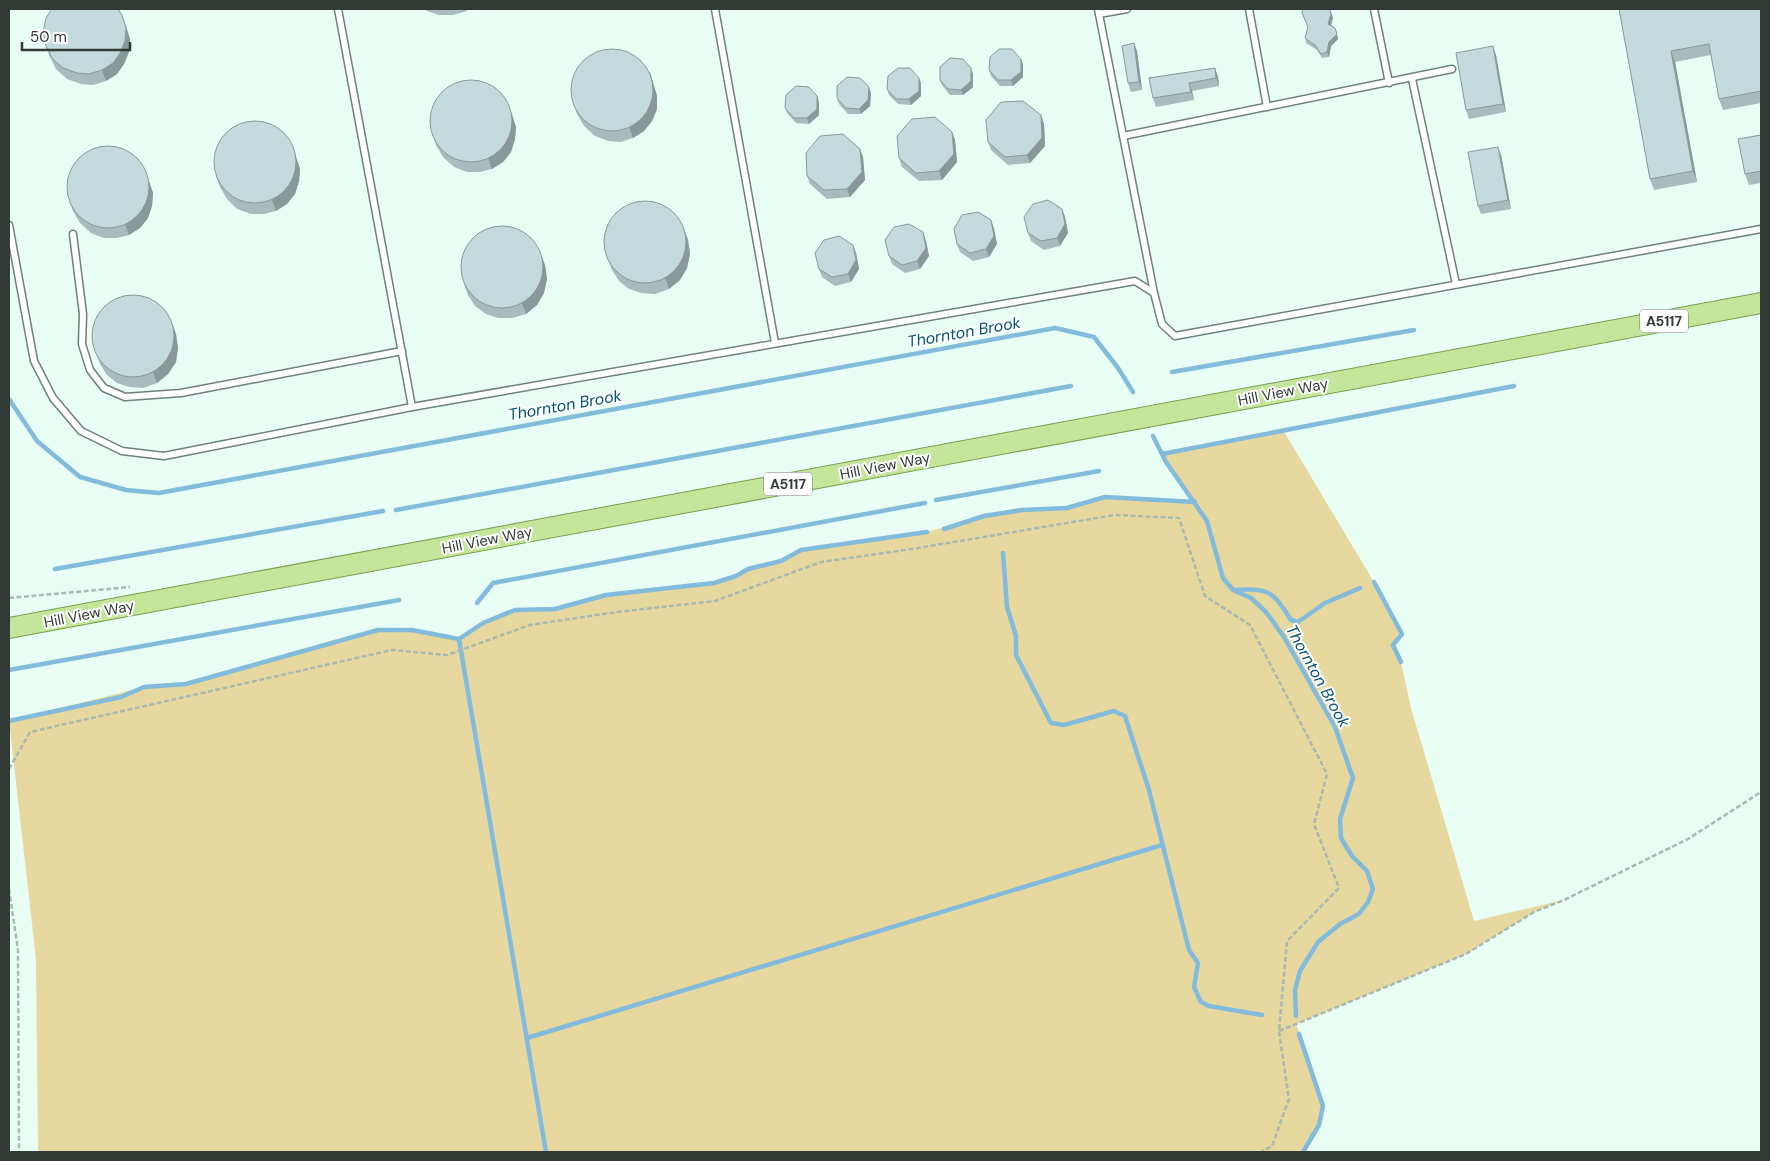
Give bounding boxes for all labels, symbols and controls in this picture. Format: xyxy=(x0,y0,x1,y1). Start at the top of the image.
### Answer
scale bar xyxy=(22,20,130,52)
text: 50 m xyxy=(30,27,67,47)
road number: A5117 xyxy=(1640,310,1688,332)
water label: Thornton Brook xyxy=(906,312,1023,352)
street label: Hill View Way xyxy=(1236,373,1331,411)
water label: Thornton Brook xyxy=(507,385,624,425)
street label: Hill View Way xyxy=(838,447,933,485)
road number: A5117 xyxy=(764,472,812,496)
street label: Hill View Way xyxy=(440,521,535,559)
street label: Hill View Way xyxy=(42,595,137,633)
water label: Thornton Brook xyxy=(1281,621,1355,732)

